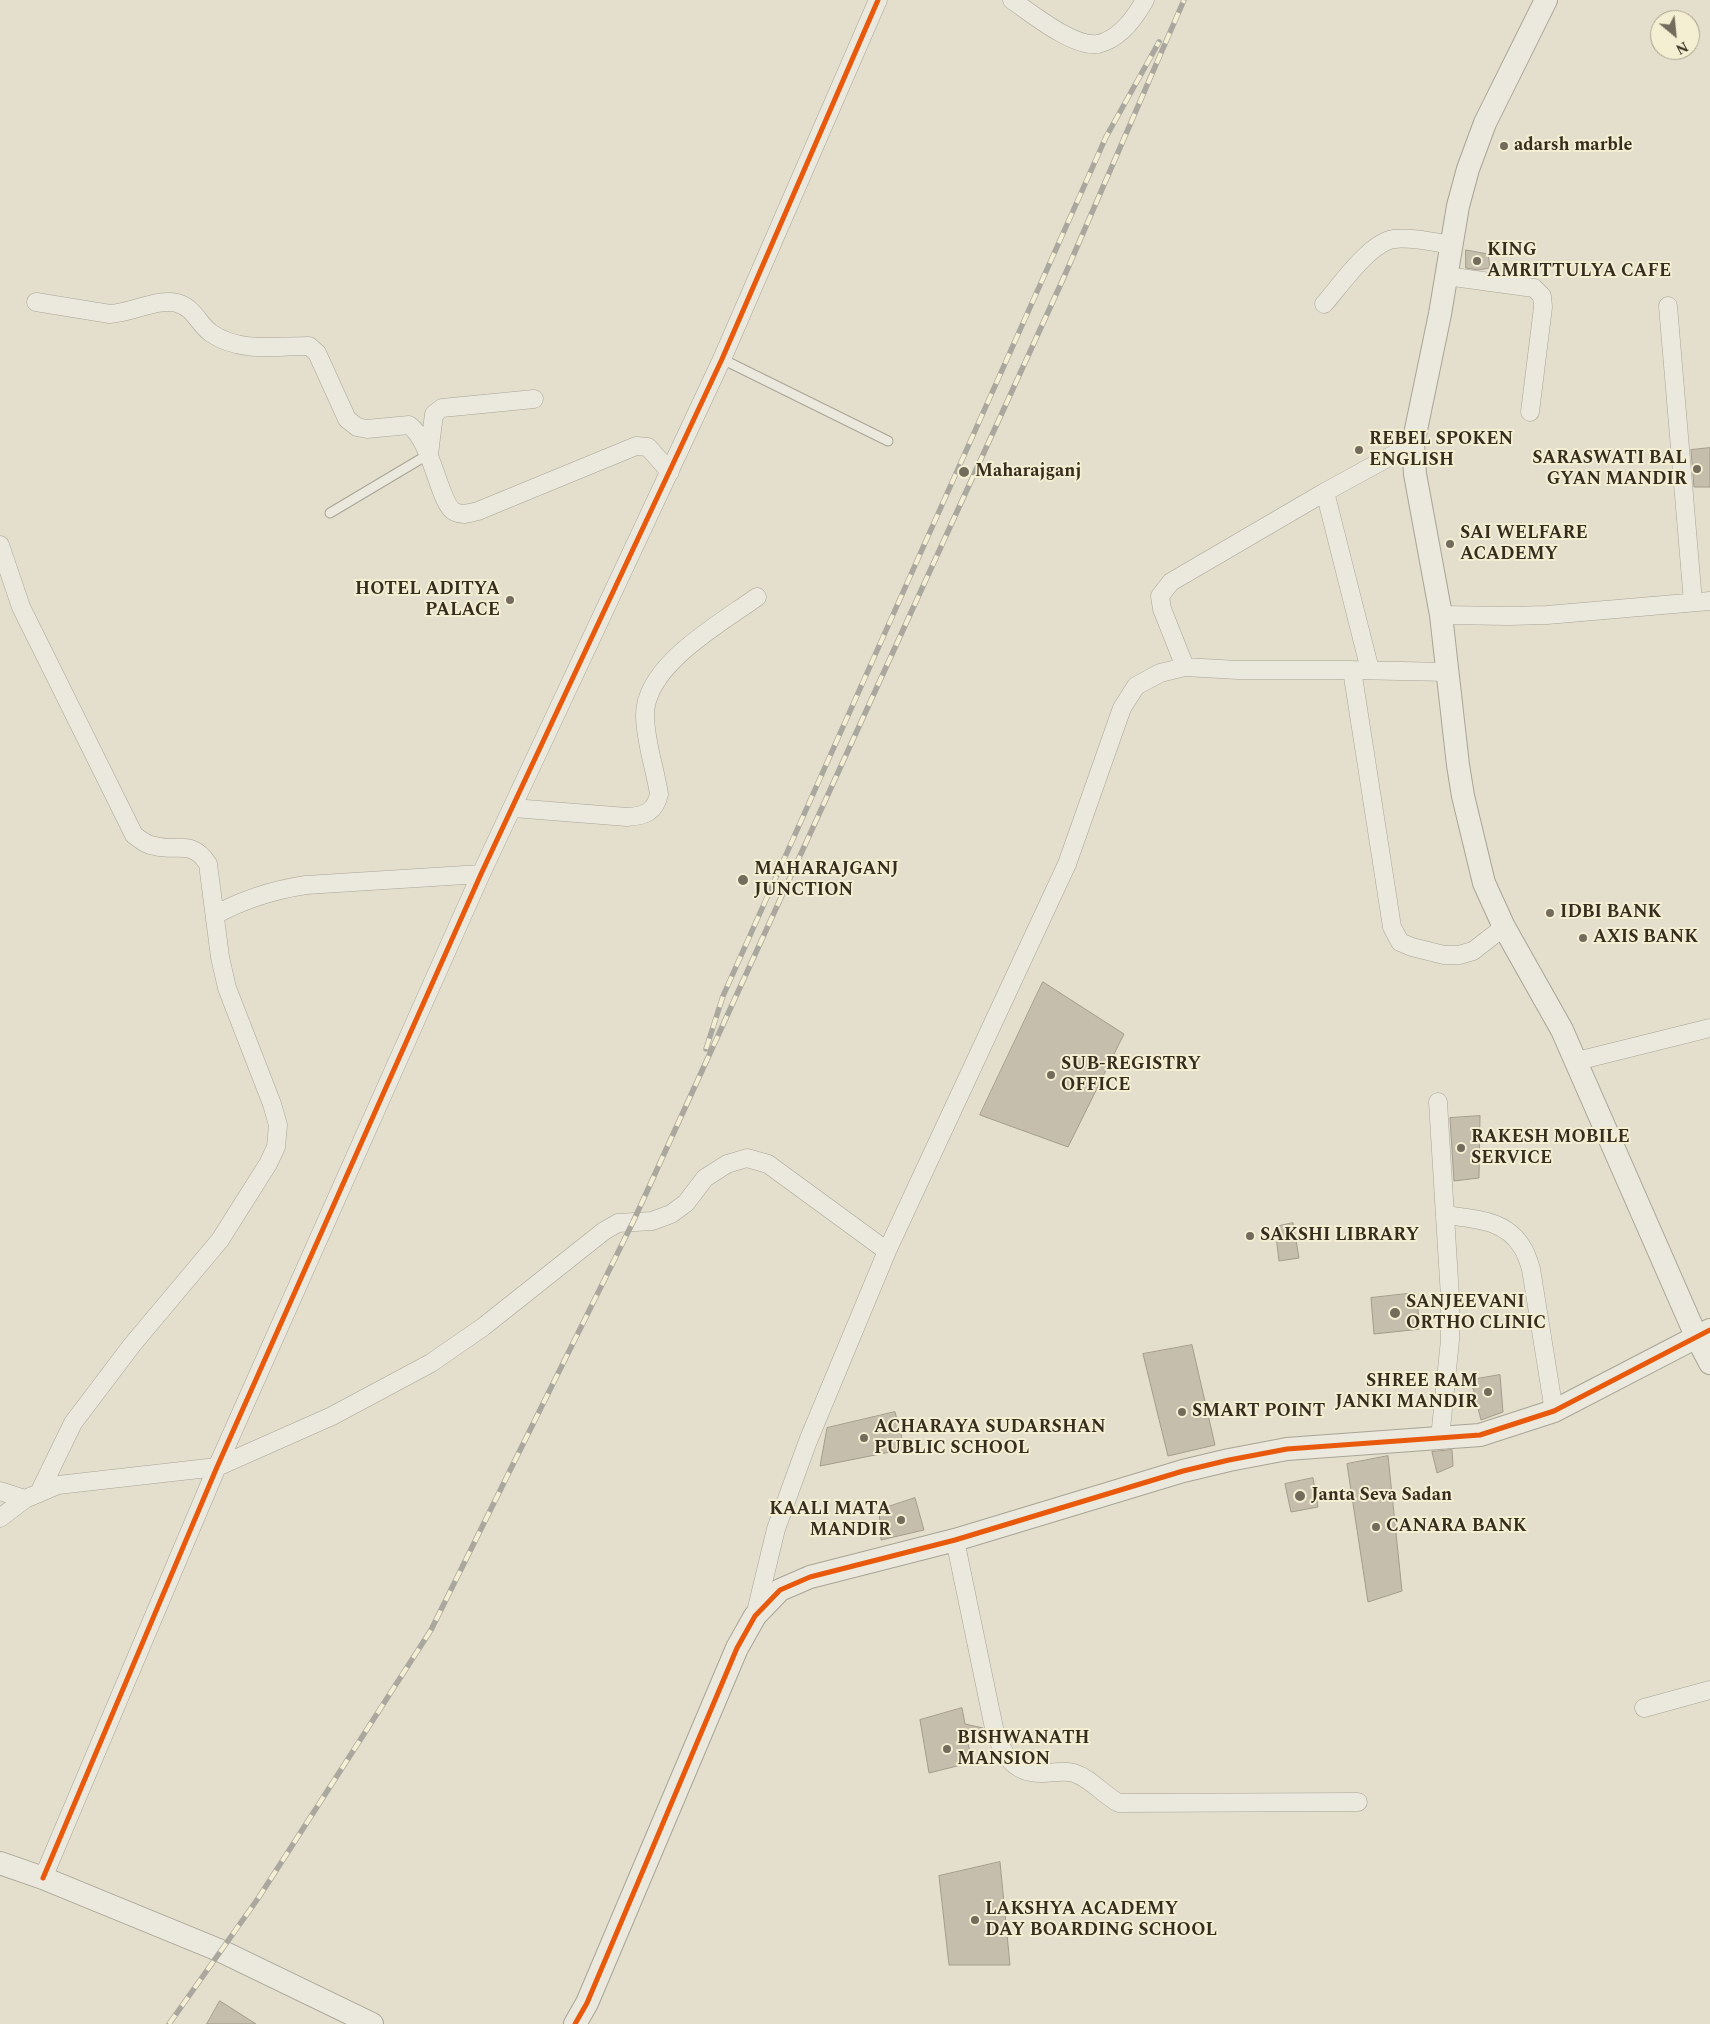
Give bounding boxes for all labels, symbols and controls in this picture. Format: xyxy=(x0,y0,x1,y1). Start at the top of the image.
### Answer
north arrow xyxy=(1650,10,1700,60)
text: N xyxy=(1672,36,1692,60)
place label: adarsh marble xyxy=(1514,135,1633,157)
marker: adarsh marble xyxy=(1498,140,1510,152)
place label: KING AMRITTULYA CAFE xyxy=(1487,240,1671,282)
marker: KING AMRITTULYA CAFE xyxy=(1471,255,1483,267)
place label: REBEL SPOKEN ENGLISH xyxy=(1369,429,1513,472)
marker: REBEL SPOKEN ENGLISH xyxy=(1353,444,1365,456)
place label: SARASWATI BAL GYAN MANDIR xyxy=(1532,448,1687,490)
place label: Maharajganj xyxy=(975,461,1081,483)
marker: SARASWATI BAL GYAN MANDIR xyxy=(1691,463,1703,475)
marker: Maharajganj xyxy=(957,465,971,479)
place label: SAI WELFARE ACADEMY xyxy=(1460,523,1588,566)
marker: SAI WELFARE ACADEMY xyxy=(1444,538,1456,550)
place label: HOTEL ADITYA PALACE xyxy=(355,579,500,622)
marker: HOTEL ADITYA PALACE xyxy=(504,594,516,606)
place label: MAHARAJGANJ JUNCTION xyxy=(754,859,899,902)
marker: MAHARAJGANJ JUNCTION xyxy=(736,873,750,887)
place label: IDBI BANK xyxy=(1560,902,1662,924)
marker: IDBI BANK xyxy=(1544,907,1556,919)
place label: AXIS BANK xyxy=(1593,927,1698,949)
marker: AXIS BANK xyxy=(1577,932,1589,944)
place label: SUB-REGISTRY OFFICE xyxy=(1061,1054,1201,1096)
marker: SUB-REGISTRY OFFICE xyxy=(1045,1069,1057,1081)
place label: RAKESH MOBILE SERVICE xyxy=(1471,1127,1630,1170)
marker: RAKESH MOBILE SERVICE xyxy=(1455,1142,1467,1154)
place label: SAKSHI LIBRARY xyxy=(1260,1225,1419,1247)
marker: SAKSHI LIBRARY xyxy=(1244,1230,1256,1242)
place label: SANJEEVANI ORTHO CLINIC xyxy=(1406,1292,1546,1335)
marker: SANJEEVANI ORTHO CLINIC xyxy=(1388,1306,1402,1320)
place label: SHREE RAM JANKI MANDIR xyxy=(1335,1371,1478,1414)
marker: SHREE RAM JANKI MANDIR xyxy=(1482,1386,1494,1398)
place label: SMART POINT xyxy=(1192,1401,1325,1423)
marker: SMART POINT xyxy=(1176,1406,1188,1418)
place label: ACHARAYA SUDARSHAN PUBLIC SCHOOL xyxy=(874,1417,1106,1460)
marker: ACHARAYA SUDARSHAN PUBLIC SCHOOL xyxy=(858,1432,870,1444)
place label: Janta Seva Sadan xyxy=(1311,1485,1452,1507)
marker: Janta Seva Sadan xyxy=(1293,1489,1307,1503)
place label: KAALI MATA MANDIR xyxy=(769,1499,891,1542)
marker: KAALI MATA MANDIR xyxy=(895,1514,907,1526)
place label: CANARA BANK xyxy=(1386,1516,1527,1538)
marker: CANARA BANK xyxy=(1370,1521,1382,1533)
place label: BISHWANATH MANSION xyxy=(957,1728,1090,1770)
marker: BISHWANATH MANSION xyxy=(941,1743,953,1755)
place label: LAKSHYA ACADEMY DAY BOARDING SCHOOL xyxy=(985,1899,1217,1942)
marker: LAKSHYA ACADEMY DAY BOARDING SCHOOL xyxy=(969,1914,981,1926)

